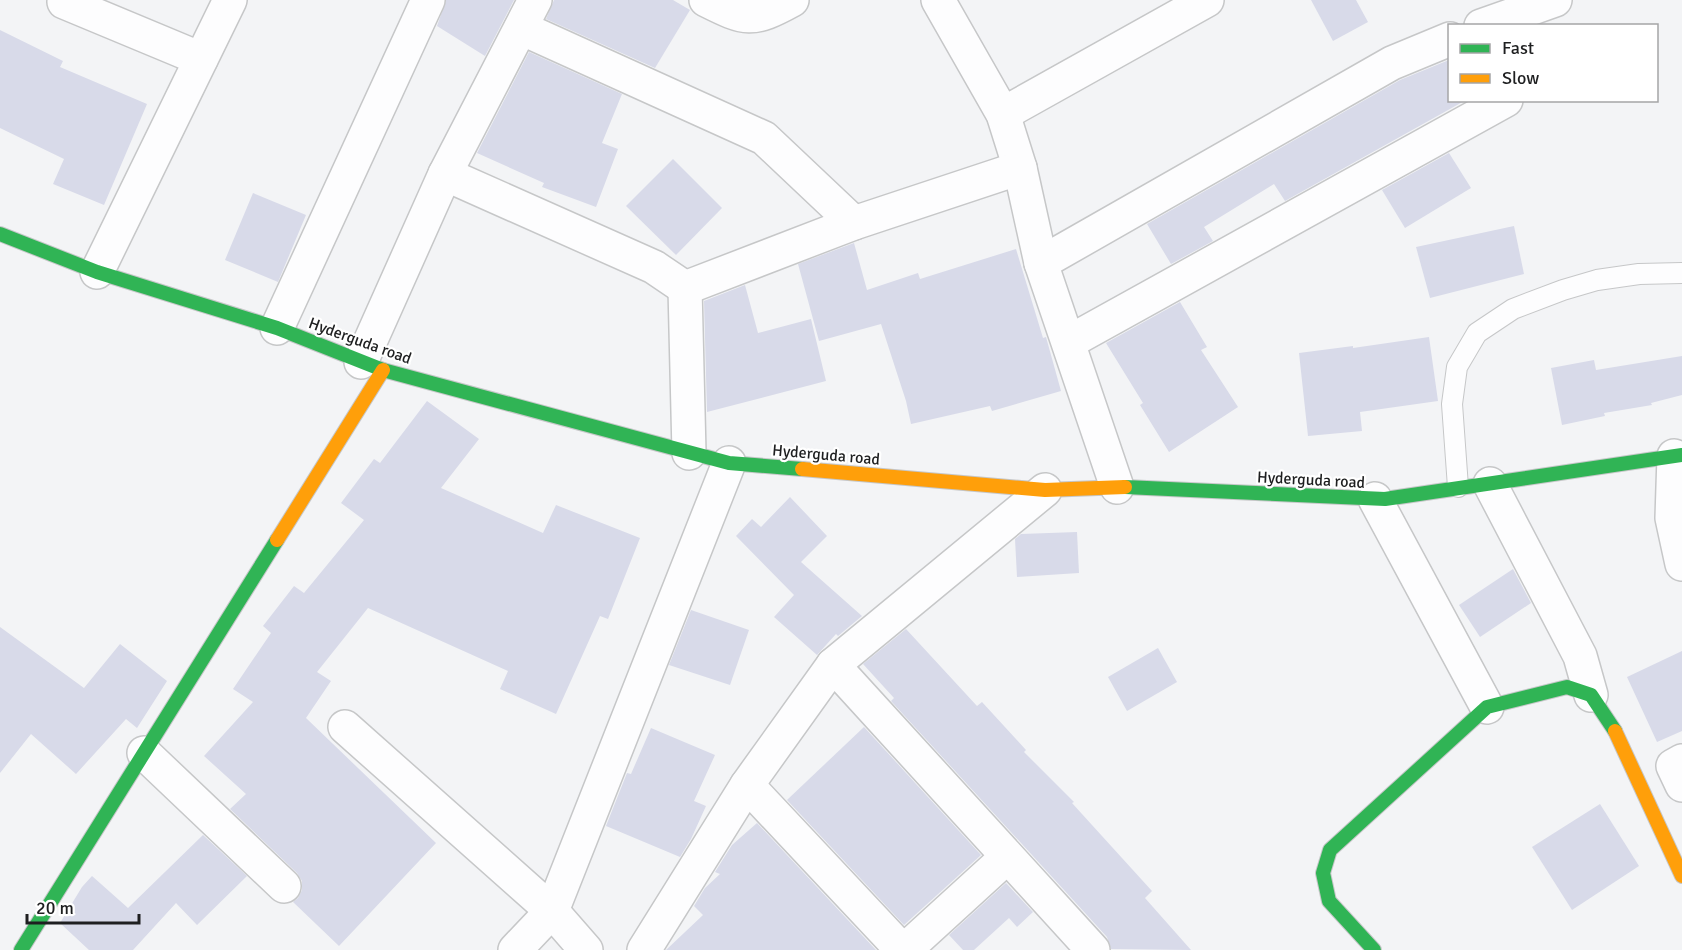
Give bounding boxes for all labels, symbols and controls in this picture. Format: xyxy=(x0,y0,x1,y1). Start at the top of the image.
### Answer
legend xyxy=(1448,24,1658,102)
text: Fast xyxy=(1502,37,1534,59)
text: Slow xyxy=(1502,67,1539,89)
street label: Hyderguda road xyxy=(306,313,414,369)
street label: Hyderguda road xyxy=(771,440,881,470)
street label: Hyderguda road xyxy=(1256,467,1366,493)
scale bar xyxy=(27,887,140,925)
text: 20 m xyxy=(36,897,74,919)

